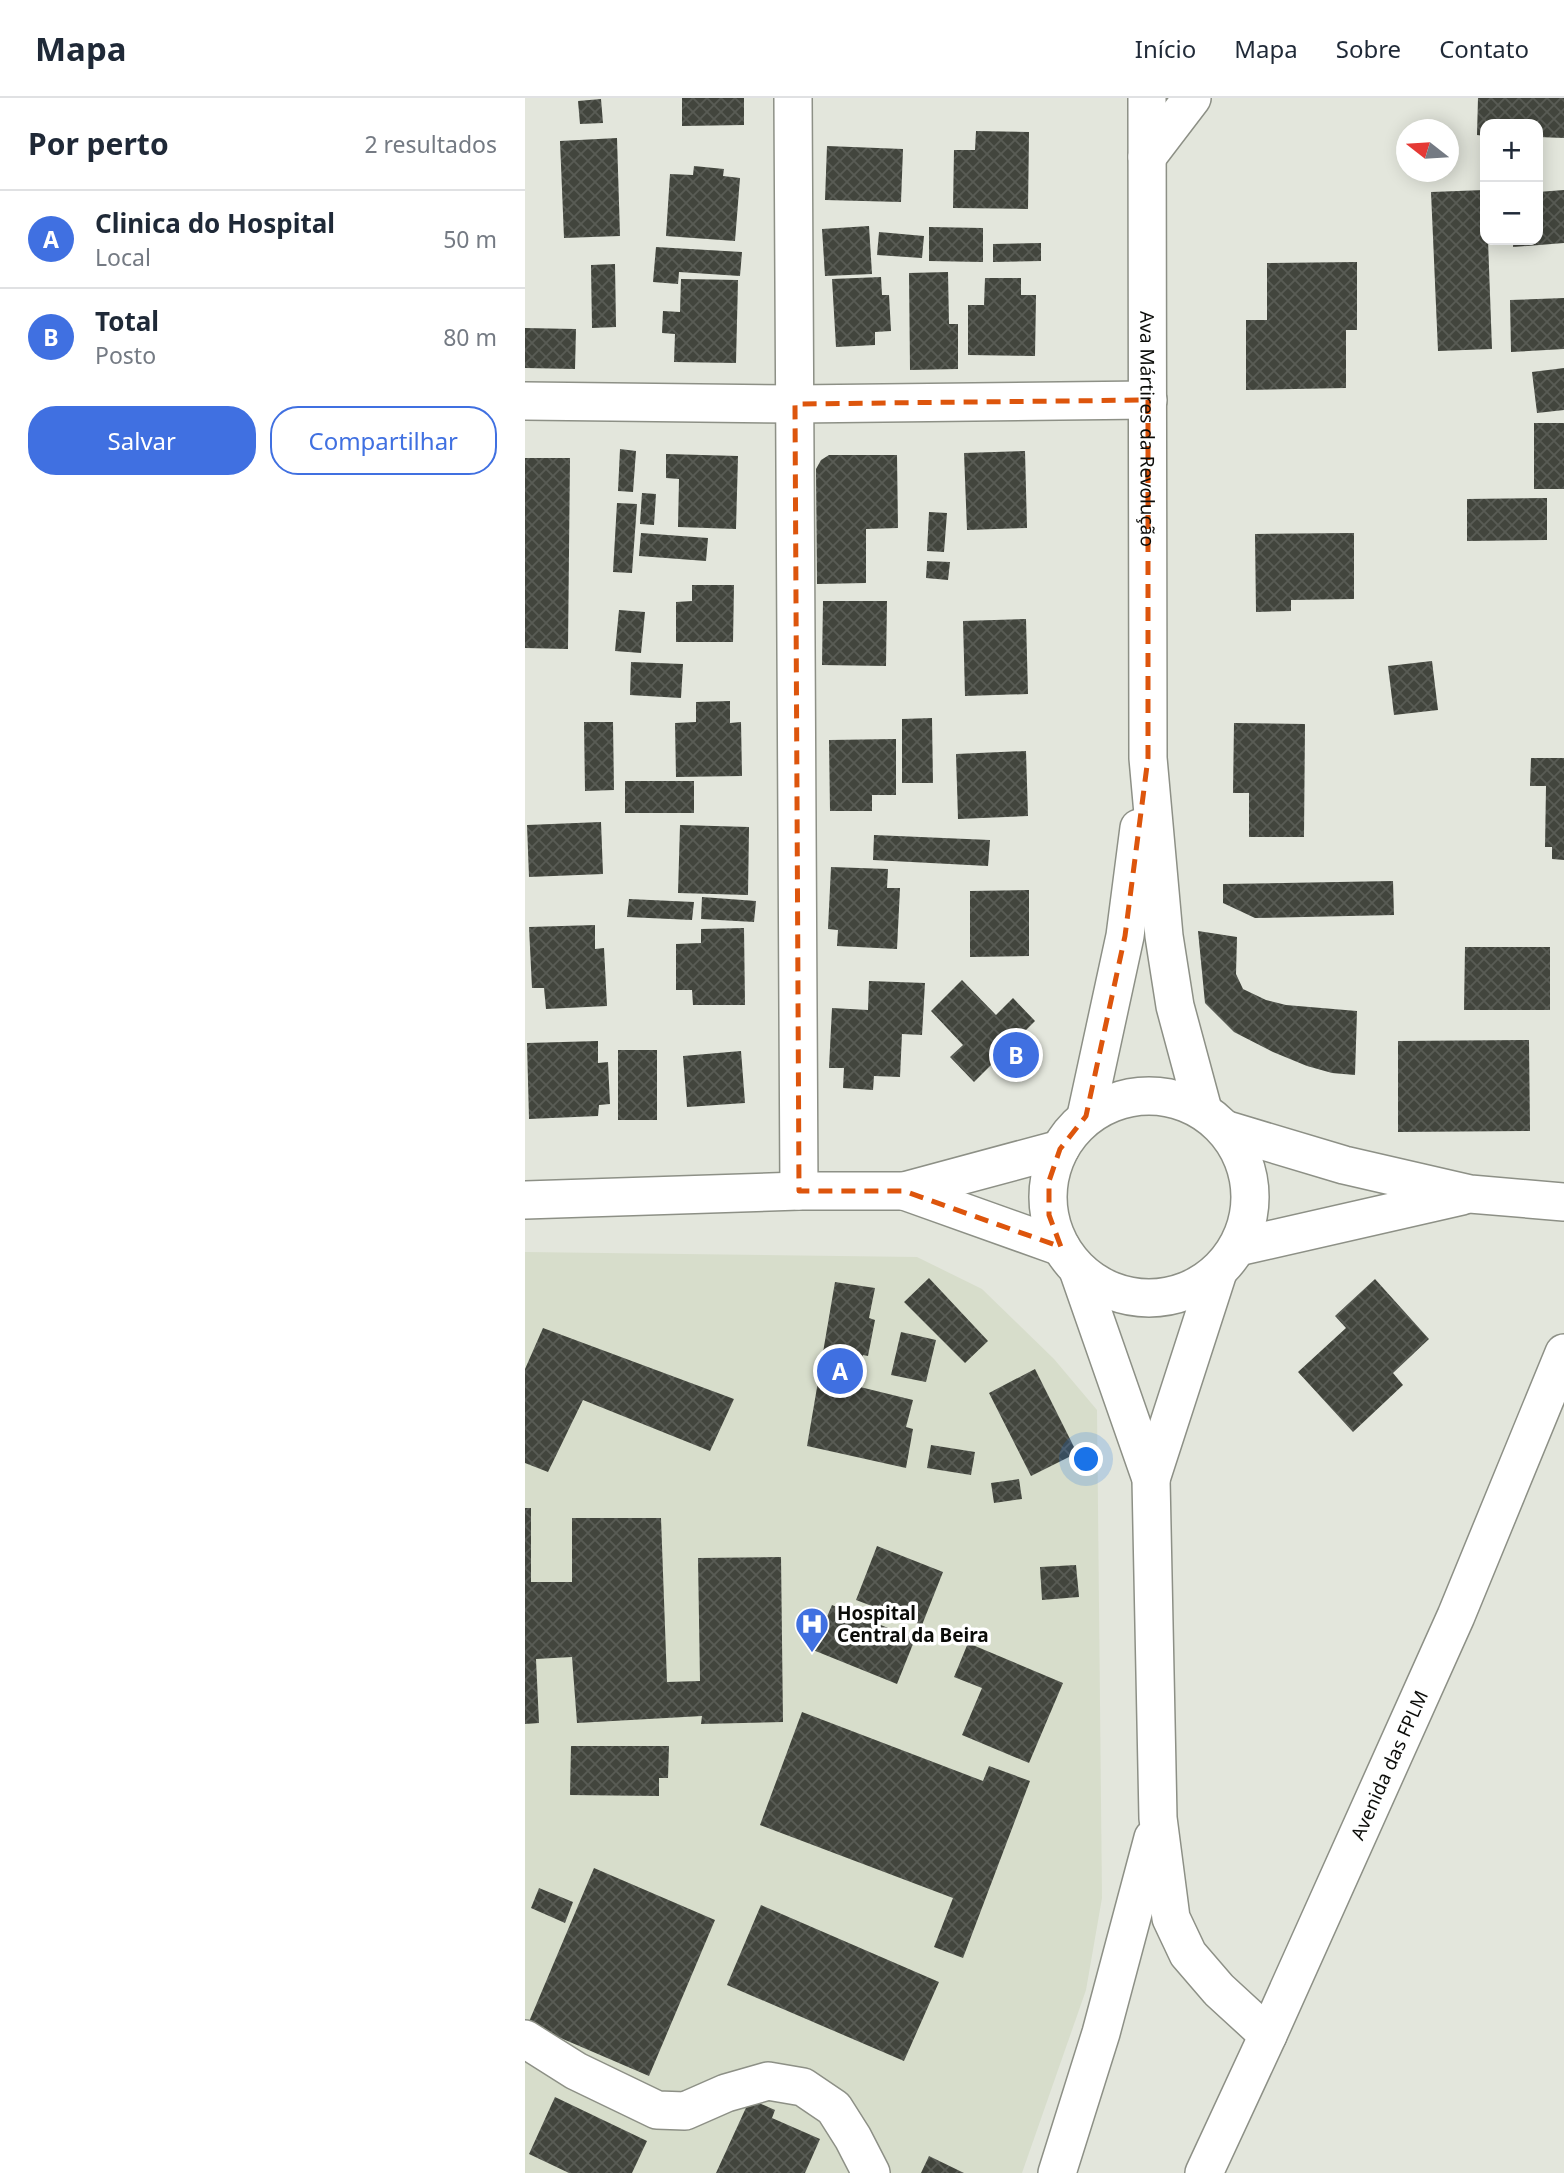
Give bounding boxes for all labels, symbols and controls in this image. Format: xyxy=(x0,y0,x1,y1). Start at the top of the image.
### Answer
text: Mapa xyxy=(35,26,127,71)
text: Início xyxy=(1135,32,1196,65)
text: Mapa xyxy=(1234,32,1298,65)
text: Sobre xyxy=(1336,32,1401,65)
text: Contato xyxy=(1439,32,1529,65)
north arrow xyxy=(1396,119,1459,182)
map controls xyxy=(1480,119,1543,245)
button: + xyxy=(1480,119,1543,182)
text: Por perto xyxy=(28,123,169,164)
text: 2 resultados xyxy=(364,128,497,160)
button: − xyxy=(1480,182,1543,245)
text: Clinica do Hospital xyxy=(95,205,335,241)
text: A xyxy=(43,223,59,255)
text: 50 m xyxy=(443,223,497,255)
text: Local xyxy=(95,241,151,273)
text: Total xyxy=(95,303,159,339)
street label: Ava Mártires da Revolução xyxy=(1134,311,1161,547)
text: B xyxy=(43,321,59,353)
text: 80 m xyxy=(443,321,497,353)
text: Posto xyxy=(95,339,156,371)
button: Salvar xyxy=(28,406,256,475)
button: Compartilhar xyxy=(270,406,497,475)
pin: B xyxy=(993,1029,1039,1081)
pin: A xyxy=(817,1345,863,1397)
your location xyxy=(1069,1442,1103,1476)
place label: Hospital Central da Beira xyxy=(837,1600,989,1648)
hospital icon: Hospital Central da Beira xyxy=(793,1605,831,1654)
street label: Avenida das FPLM xyxy=(1344,1686,1434,1844)

